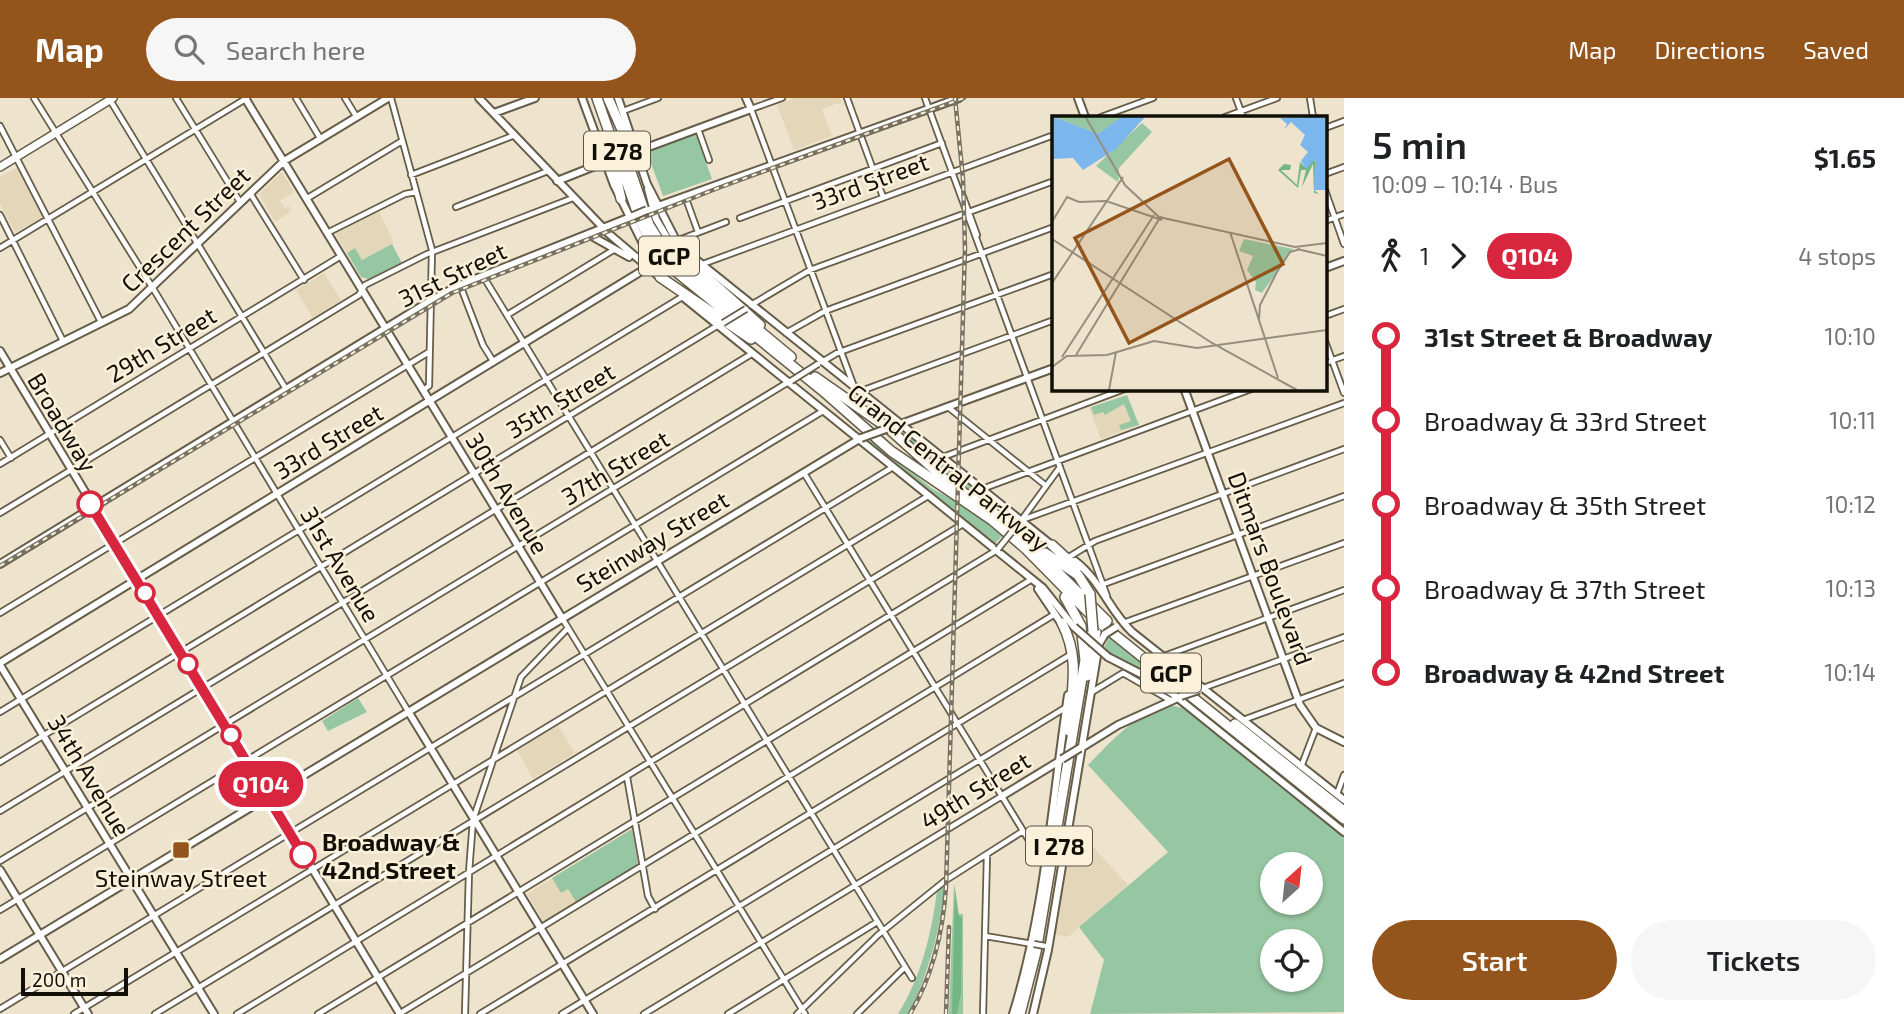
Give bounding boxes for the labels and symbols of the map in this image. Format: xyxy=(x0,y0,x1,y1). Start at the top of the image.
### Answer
inset map xyxy=(1052,116,1326,390)
road number: I 278 xyxy=(584,132,650,170)
street label: 33rd Street xyxy=(808,147,932,215)
street label: Crescent Street xyxy=(115,160,255,298)
street label: 31st Street xyxy=(393,235,511,313)
road number: GCP xyxy=(639,237,699,276)
street label: 29th Street xyxy=(101,300,221,388)
street label: 35th Street xyxy=(501,356,619,444)
street label: Broadway xyxy=(22,367,104,477)
street label: Grand Central Parkway xyxy=(843,377,1055,557)
street label: 33rd Street xyxy=(268,397,388,485)
street label: 37th Street xyxy=(556,423,674,511)
street label: 30th Avenue xyxy=(461,427,555,559)
street label: Ditmars Boulevard xyxy=(1223,467,1319,669)
street label: Steinway Street xyxy=(571,484,733,598)
unlabelled marker xyxy=(77,491,103,517)
street label: 31st Avenue xyxy=(295,501,387,627)
unlabelled marker xyxy=(135,583,155,603)
road number: GCP xyxy=(1141,653,1201,692)
unlabelled marker xyxy=(178,654,198,674)
street label: 34th Avenue xyxy=(42,709,138,841)
unlabelled marker xyxy=(221,725,241,745)
street label: 49th Street xyxy=(915,745,1035,835)
line badge: Q104 xyxy=(212,761,310,807)
road number: I 278 xyxy=(1026,826,1092,866)
place label: Broadway & 42nd Street xyxy=(322,827,460,884)
marker: Steinway Street xyxy=(171,840,191,860)
marker: Broadway & 42nd Street xyxy=(290,842,316,868)
north arrow xyxy=(1260,852,1323,915)
place label: Steinway Street xyxy=(95,863,267,892)
scale bar xyxy=(21,965,128,997)

